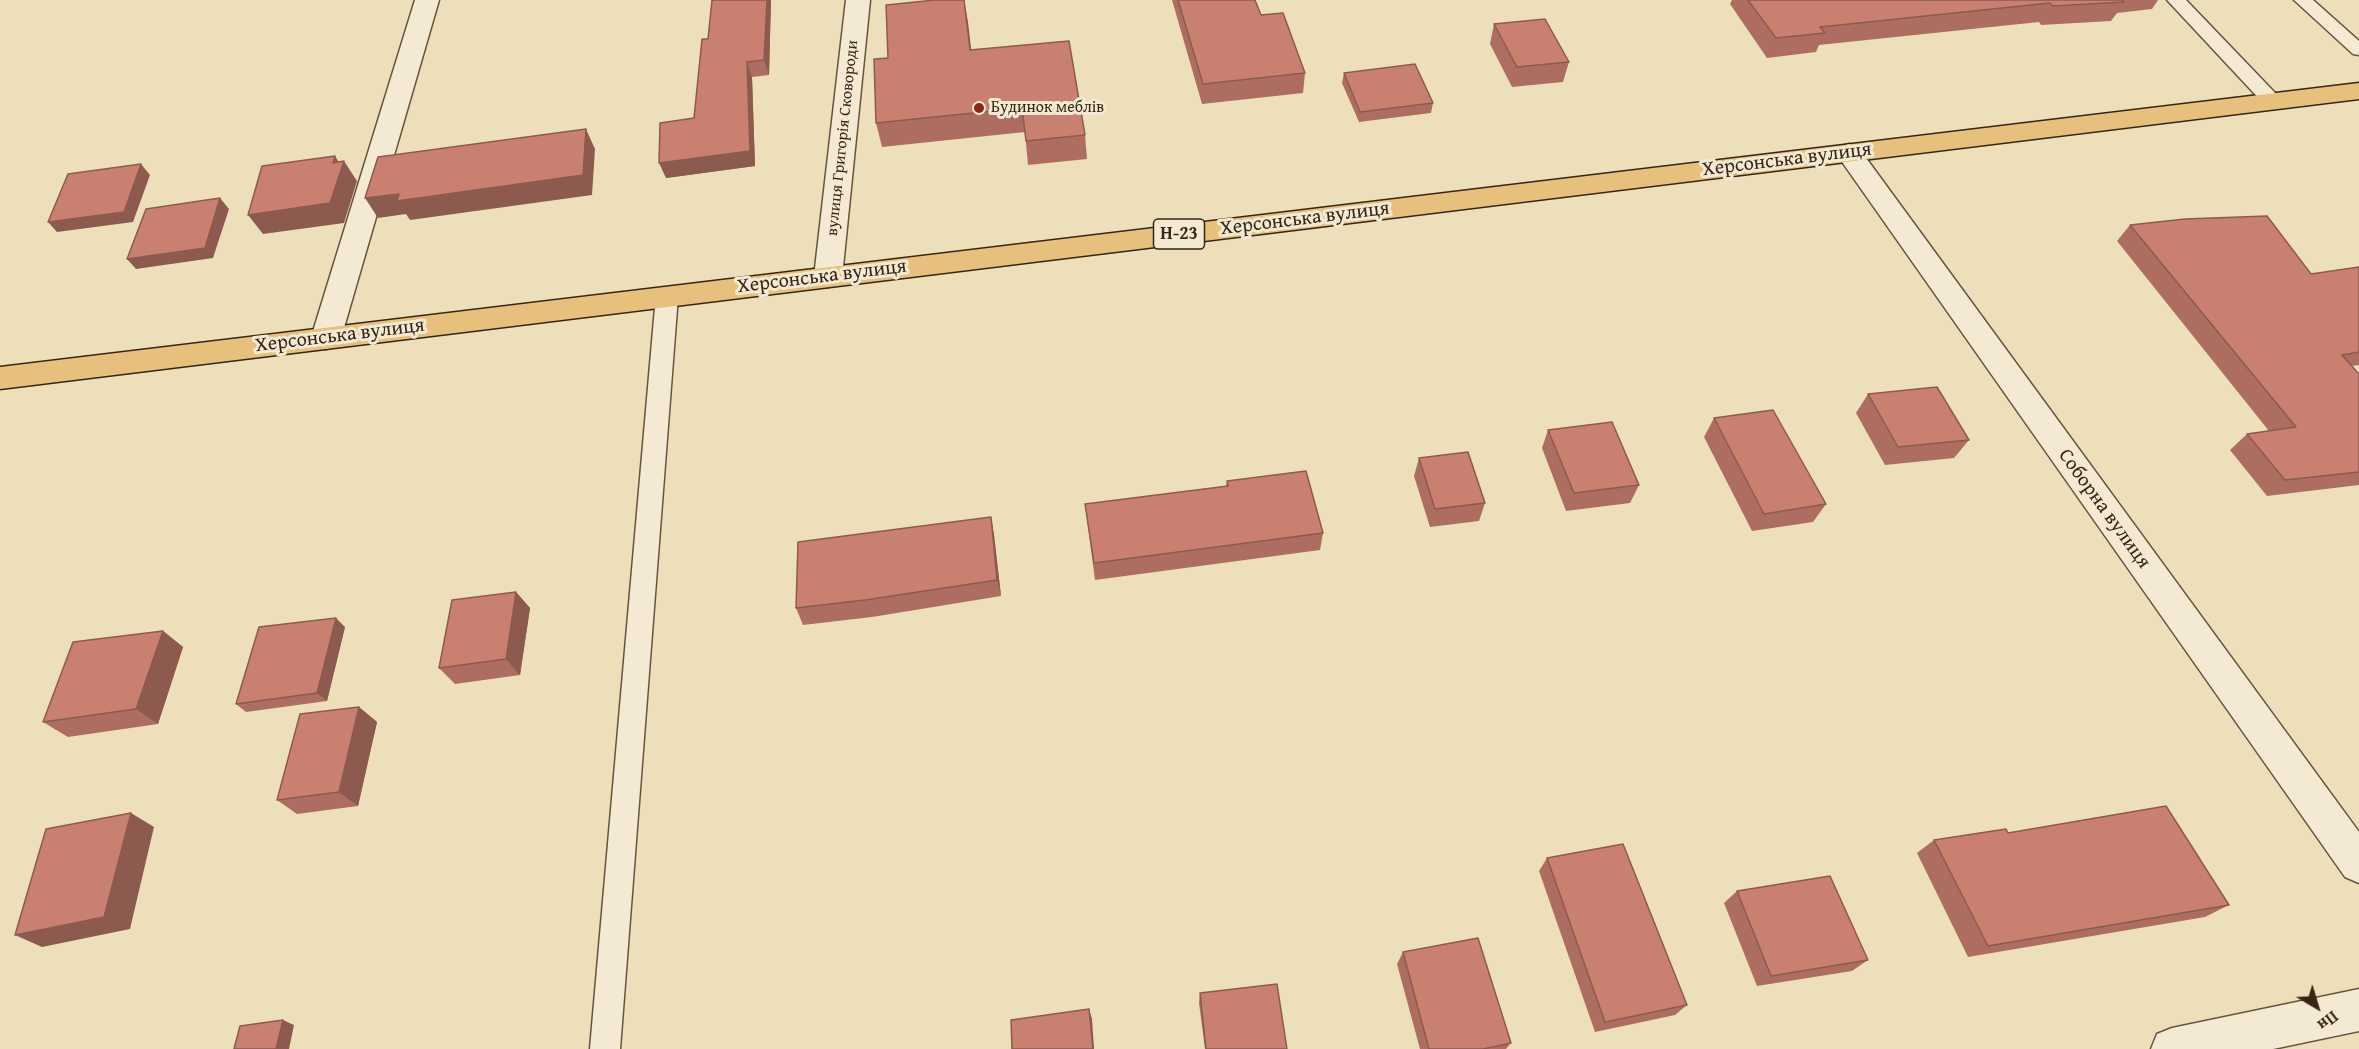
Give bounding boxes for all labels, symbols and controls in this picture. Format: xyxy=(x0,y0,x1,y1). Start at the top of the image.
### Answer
street label: вулиця Григорія Сковороди xyxy=(823,39,863,237)
place label: Будинок меблів xyxy=(991,98,1104,118)
marker: Будинок меблів xyxy=(972,101,986,115)
street label: Херсонська вулиця xyxy=(1701,138,1873,182)
street label: Херсонська вулиця xyxy=(1219,197,1391,241)
road number: Н-23 xyxy=(1154,219,1204,249)
street label: Херсонська вулиця xyxy=(736,255,908,299)
street label: Херсонська вулиця xyxy=(254,314,426,358)
street label: Соборна вулиця xyxy=(2053,444,2155,574)
north arrow xyxy=(2287,977,2347,1037)
text: Пн xyxy=(2313,1005,2344,1037)

